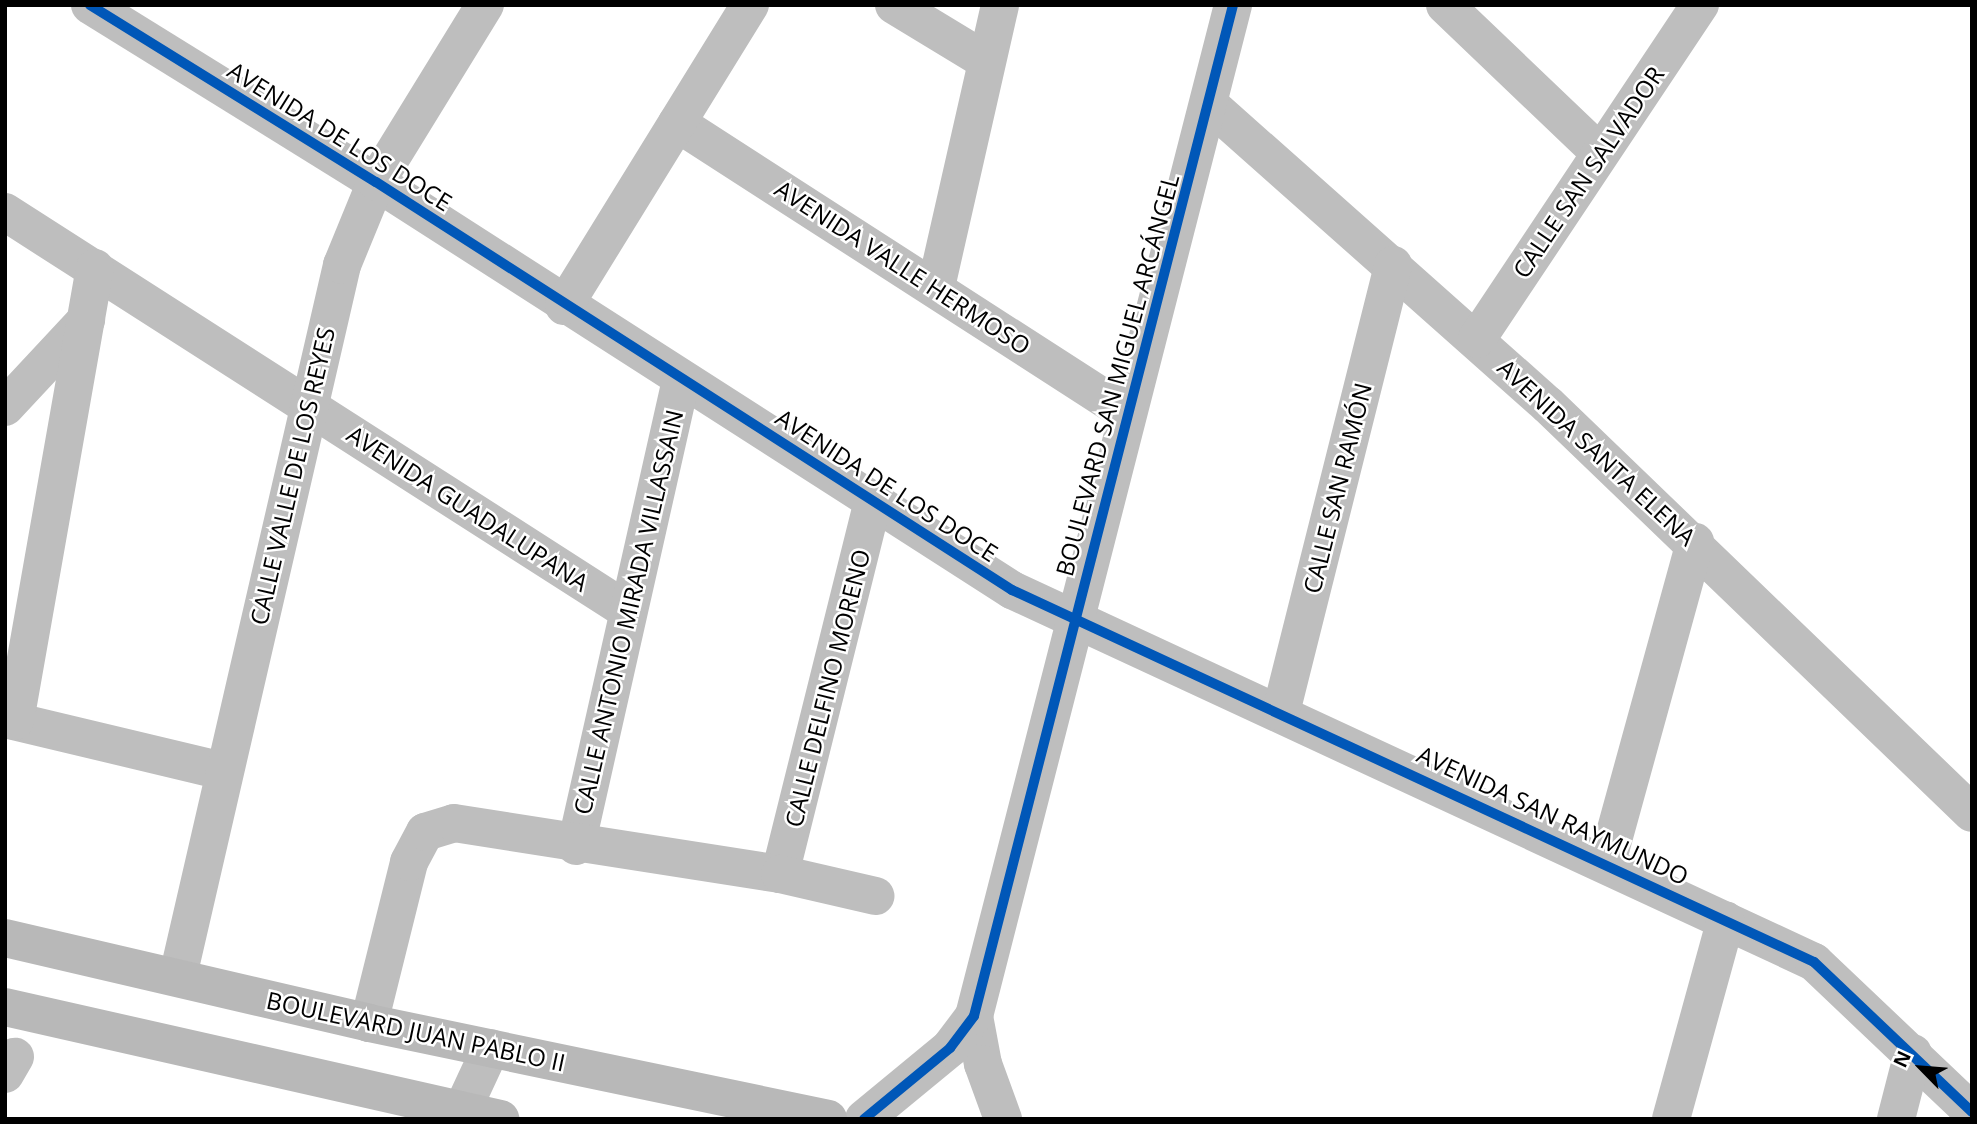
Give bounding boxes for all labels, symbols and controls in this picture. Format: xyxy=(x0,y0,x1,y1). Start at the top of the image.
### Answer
street label: AVENIDA DE LOS DOCE xyxy=(223,55,457,217)
street label: CALLE SAN SALVADOR xyxy=(1506,61,1670,283)
street label: BOULEVARD SAN MIGUEL ARCÁNGEL xyxy=(1049,171,1185,579)
street label: AVENIDA VALLE HERMOSO xyxy=(770,174,1036,360)
street label: CALLE VALLE DE LOS REYES xyxy=(244,324,340,628)
street label: AVENIDA SANTA ELENA xyxy=(1492,353,1702,551)
street label: CALLE SAN RAMÓN xyxy=(1297,380,1377,596)
street label: AVENIDA DE LOS DOCE xyxy=(771,403,1003,567)
street label: CALLE ANTONIO MIRADA VILLASSAIN xyxy=(567,407,689,817)
street label: AVENIDA GUADALUPANA xyxy=(342,419,594,597)
street label: CALLE DELFINO MORENO xyxy=(779,546,875,830)
street label: AVENIDA SAN RAYMUNDO xyxy=(1413,739,1693,891)
street label: BOULEVARD JUAN PABLO II xyxy=(264,985,568,1077)
north arrow xyxy=(1886,1033,1956,1103)
text: N xyxy=(1887,1047,1917,1072)

